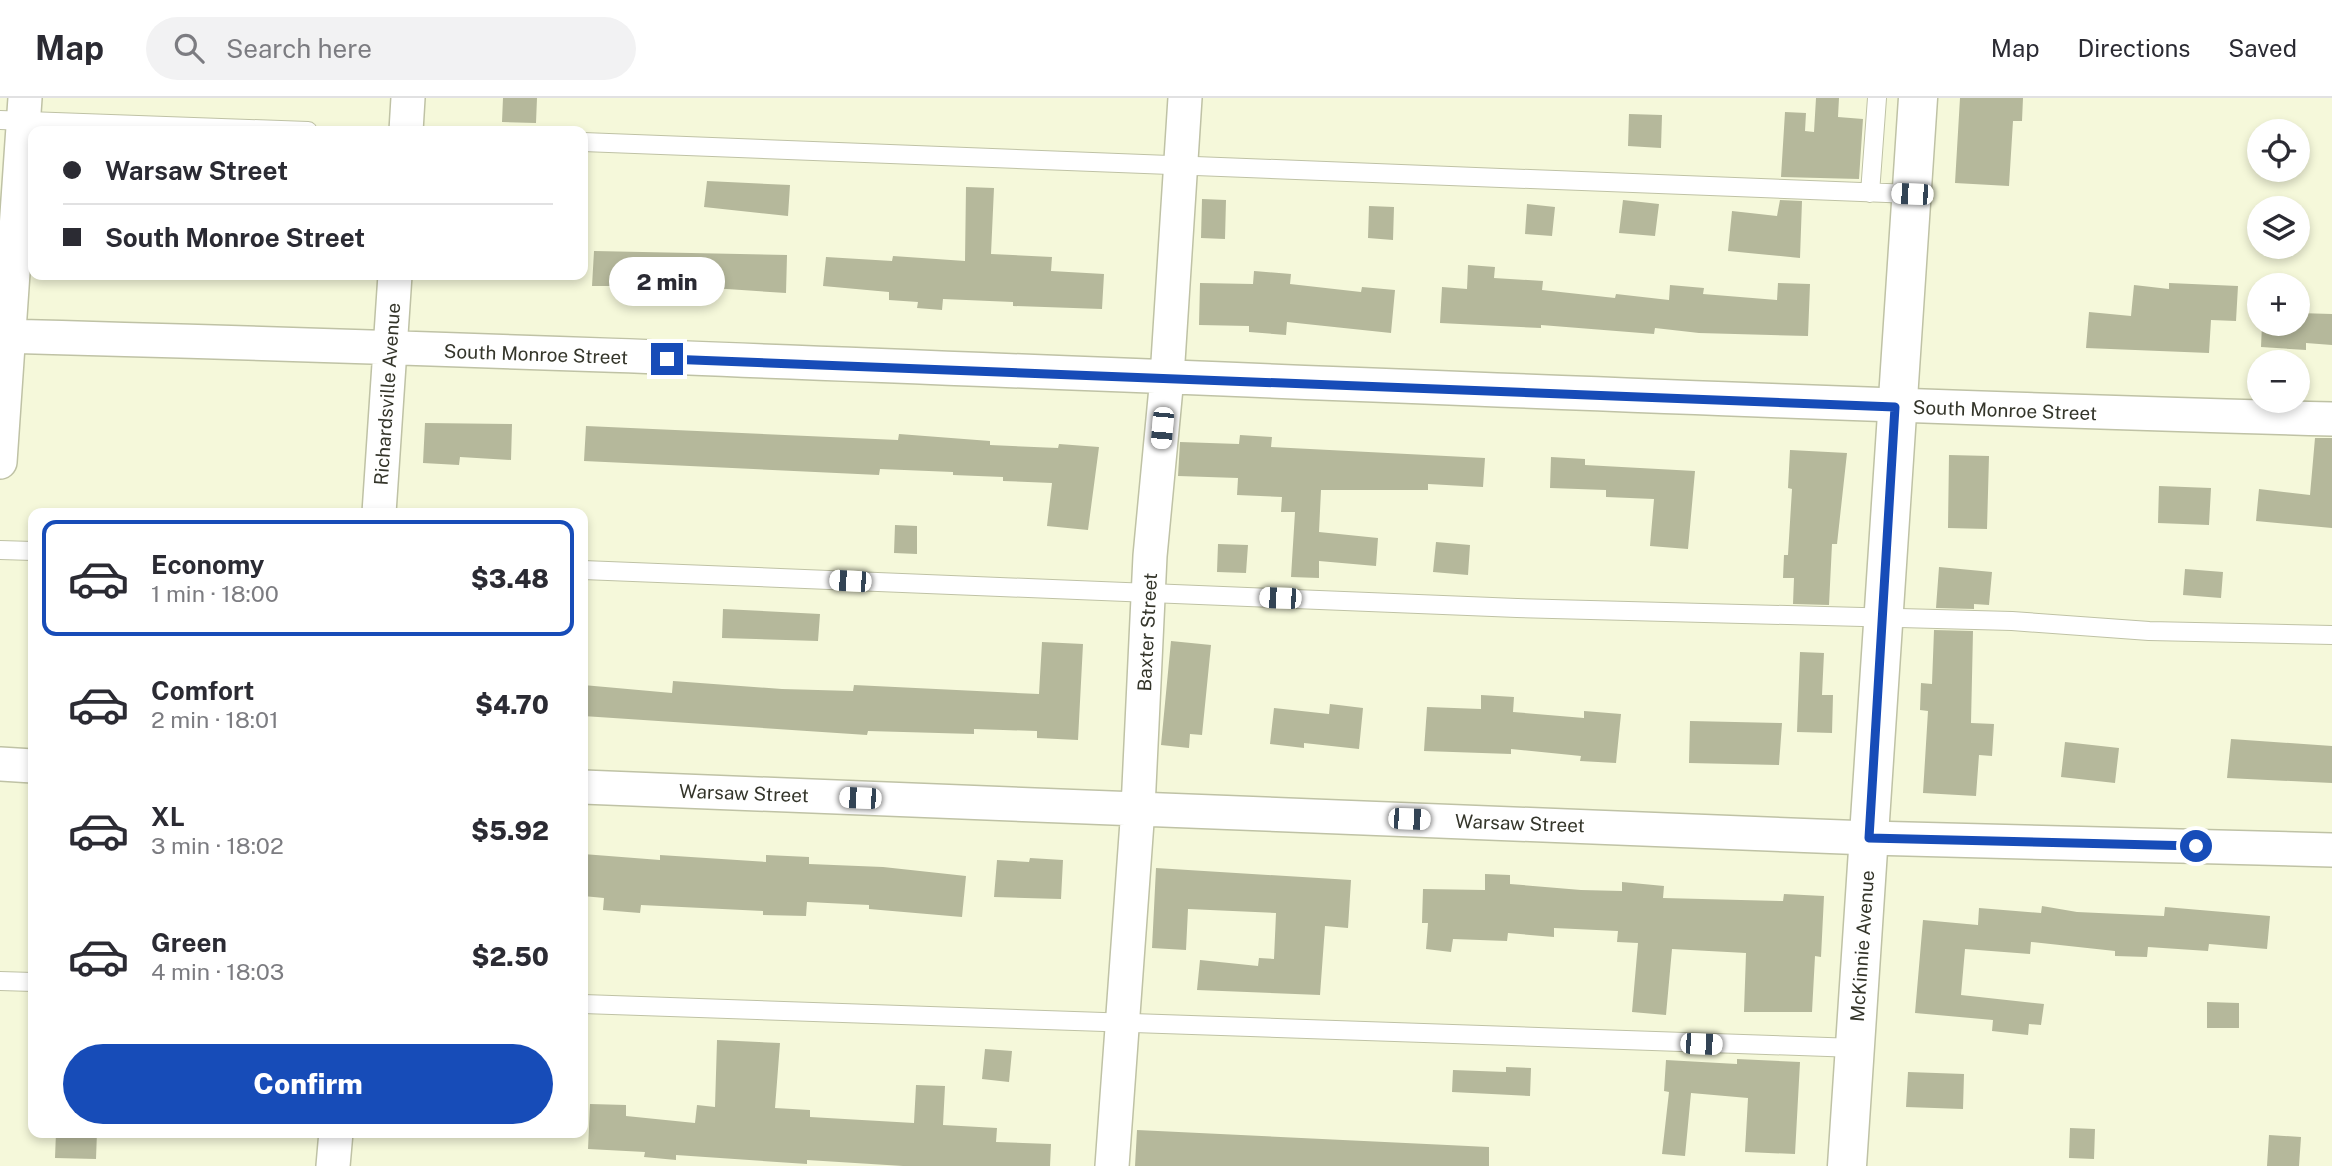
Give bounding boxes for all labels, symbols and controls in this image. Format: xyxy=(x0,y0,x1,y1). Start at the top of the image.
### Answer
search box xyxy=(146,17,636,80)
text: Map xyxy=(35,29,104,67)
icon: search xyxy=(170,29,208,67)
text: Search here xyxy=(226,33,372,64)
text: Map xyxy=(1991,34,2040,62)
text: Directions xyxy=(2078,34,2190,62)
text: Saved xyxy=(2228,34,2297,62)
map controls xyxy=(2247,119,2310,413)
button: locate xyxy=(2247,119,2310,182)
text: Warsaw Street xyxy=(105,155,288,186)
car xyxy=(1891,183,1934,205)
button: layers xyxy=(2247,196,2310,259)
text: South Monroe Street xyxy=(105,222,365,253)
callout: 2 min xyxy=(609,258,725,306)
text: 2 min xyxy=(636,268,698,295)
button: + xyxy=(2247,273,2310,336)
street label: Richardsville Avenue xyxy=(370,302,404,486)
street label: South Monroe Street xyxy=(443,340,629,368)
route end xyxy=(651,343,683,375)
button: − xyxy=(2247,350,2310,413)
street label: South Monroe Street xyxy=(1912,396,2098,424)
car xyxy=(1150,406,1175,450)
icon: car xyxy=(67,547,130,610)
text: Economy xyxy=(151,549,264,580)
text: $3.48 xyxy=(471,563,549,594)
car xyxy=(829,569,872,593)
street label: Baxter Street xyxy=(1133,572,1161,692)
text: 1 min · 18:00 xyxy=(151,580,279,607)
car xyxy=(1259,587,1302,609)
icon: car xyxy=(67,673,130,736)
text: Comfort xyxy=(151,675,254,706)
text: $4.70 xyxy=(475,689,549,720)
text: 2 min · 18:01 xyxy=(151,706,279,733)
street label: Warsaw Street xyxy=(679,780,809,806)
car xyxy=(839,787,882,809)
icon: car xyxy=(67,799,130,862)
text: XL xyxy=(151,801,185,832)
car xyxy=(1388,808,1431,830)
street label: Warsaw Street xyxy=(1455,810,1585,836)
text: $5.92 xyxy=(471,815,549,846)
route start xyxy=(2180,830,2212,862)
text: 3 min · 18:02 xyxy=(151,832,284,859)
street label: McKinnie Avenue xyxy=(1846,870,1878,1022)
icon: car xyxy=(67,925,130,988)
text: Green xyxy=(151,927,227,958)
text: $2.50 xyxy=(471,941,549,972)
text: 4 min · 18:03 xyxy=(151,958,284,985)
car xyxy=(1680,1033,1723,1055)
button: Confirm xyxy=(63,1044,553,1124)

